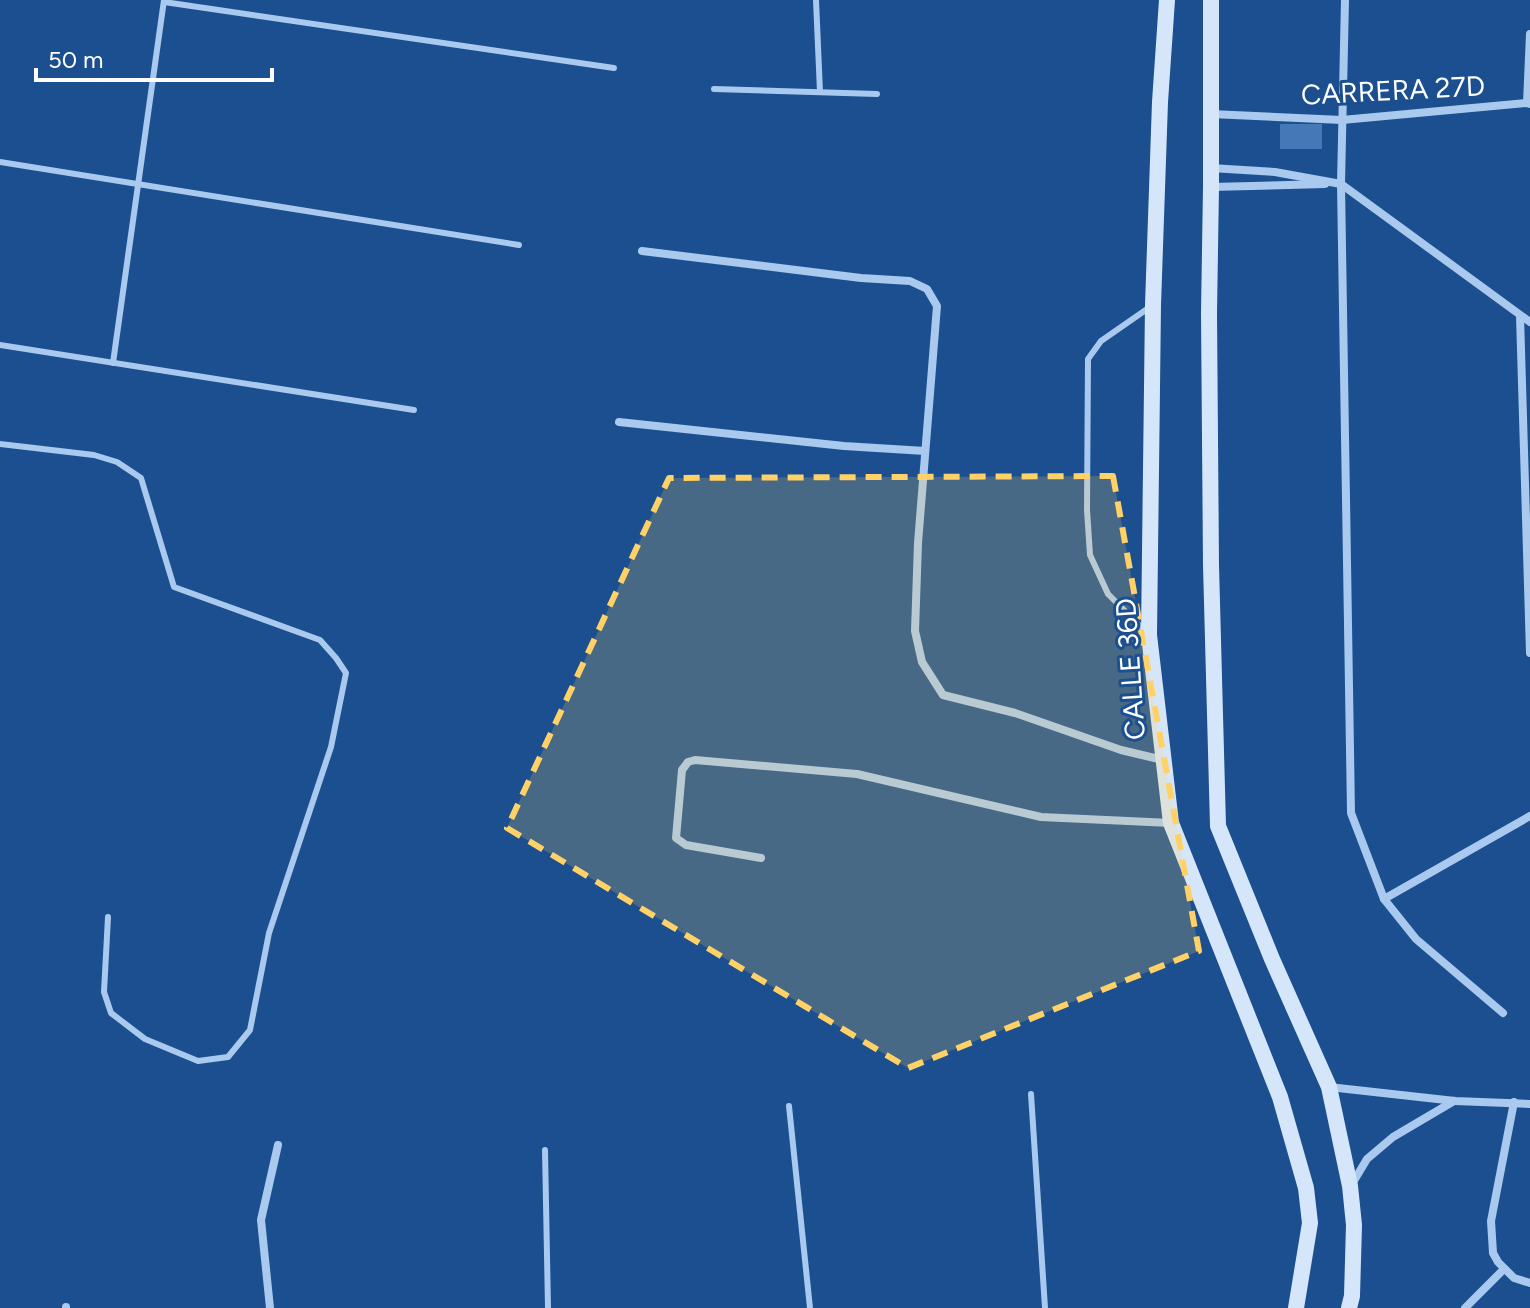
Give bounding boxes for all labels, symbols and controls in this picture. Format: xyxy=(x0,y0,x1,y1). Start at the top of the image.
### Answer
scale bar xyxy=(36,32,272,82)
text: 50 m xyxy=(48,45,104,74)
street label: CARRERA 27D xyxy=(1300,68,1486,112)
street label: CALLE 36D xyxy=(1108,597,1152,741)

